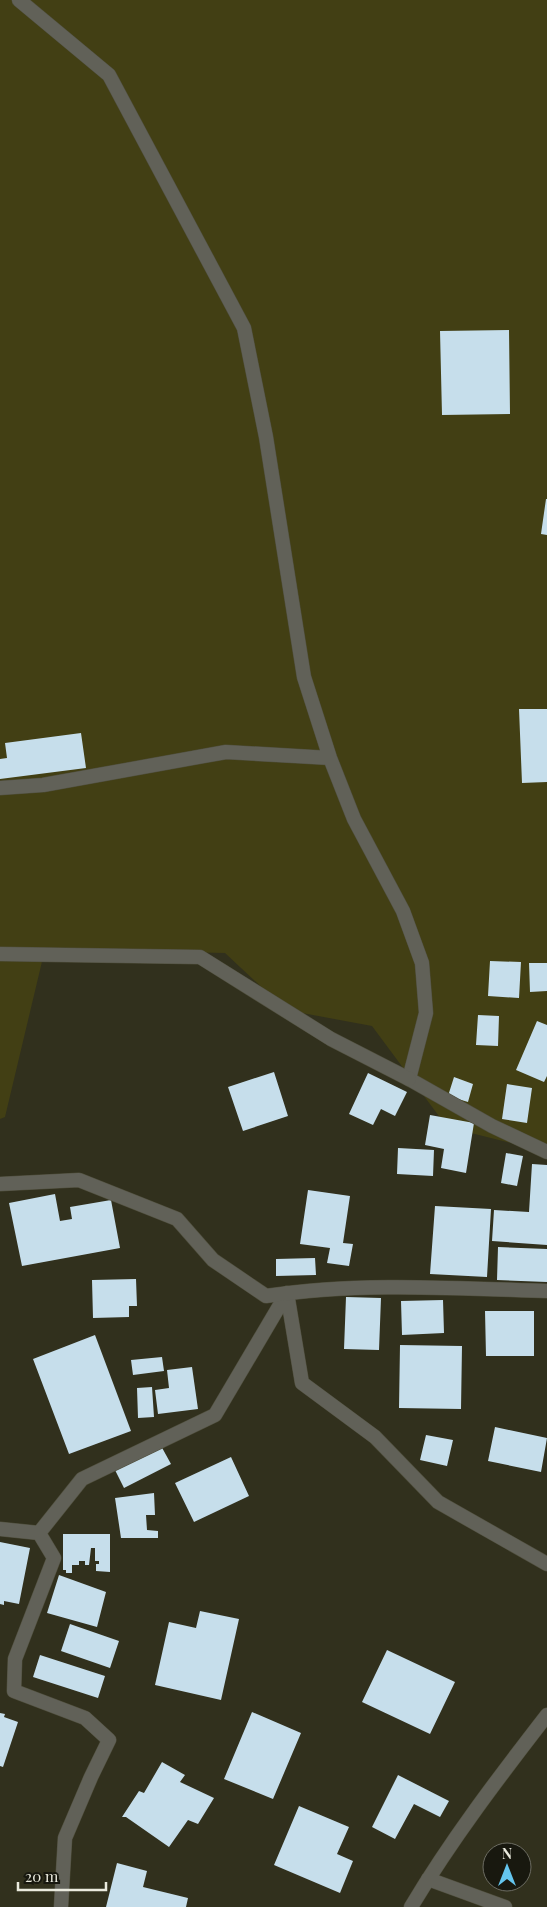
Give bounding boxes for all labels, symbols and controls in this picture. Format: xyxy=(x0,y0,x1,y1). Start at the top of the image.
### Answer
north arrow xyxy=(482,1842,532,1892)
text: N xyxy=(502,1844,512,1863)
scale bar xyxy=(18,1860,105,1892)
text: 20 m xyxy=(25,1866,59,1886)

